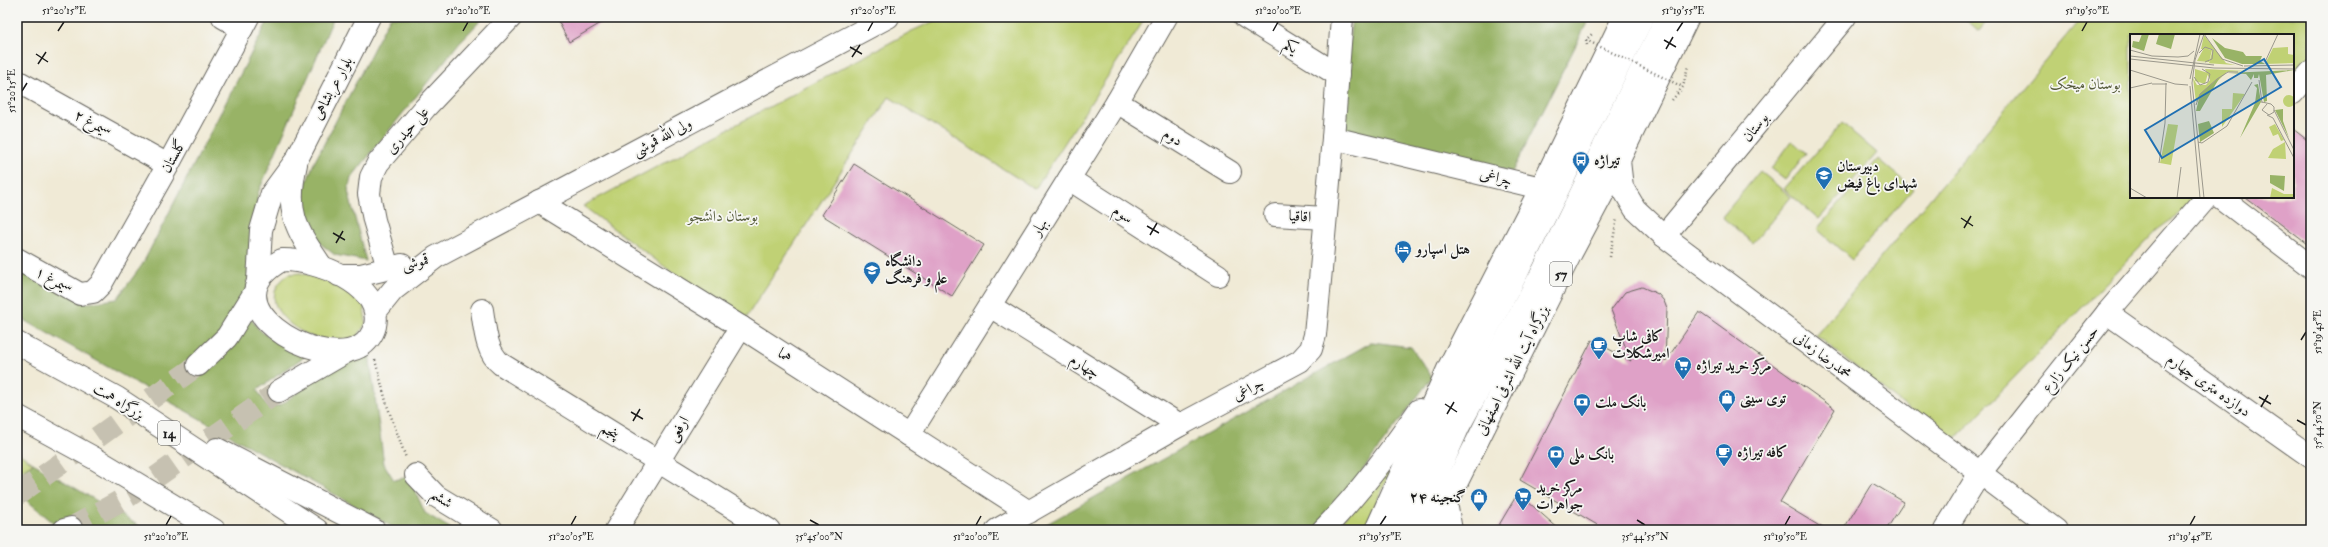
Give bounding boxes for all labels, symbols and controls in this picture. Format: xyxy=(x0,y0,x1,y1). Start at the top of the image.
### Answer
text: 51°20'15"E xyxy=(42,5,86,17)
text: 51°20'10"E xyxy=(446,5,490,17)
text: 51°20'05"E xyxy=(850,5,896,17)
text: 51°20'00"E xyxy=(1255,5,1301,17)
text: 51°19'55"E xyxy=(1661,5,1705,17)
text: 51°19'50"E xyxy=(2065,5,2109,17)
inset map xyxy=(2130,34,2294,198)
street label: یکم xyxy=(1278,35,1302,62)
street label: بلوار عربشاهی xyxy=(308,53,358,124)
text: 51°20'15"E xyxy=(6,69,18,113)
park label: بوستان میخک xyxy=(2049,75,2121,94)
street label: علی حیدری xyxy=(382,102,434,159)
street label: سیمرغ ۲ xyxy=(69,106,115,144)
street label: بوستان xyxy=(1738,109,1773,146)
street label: ولی الله قموشی xyxy=(628,111,696,162)
street label: دوم xyxy=(1158,124,1186,153)
street label: گلستان xyxy=(156,136,190,177)
bus stop icon: تیراژه xyxy=(1571,150,1591,175)
place label: تیراژه xyxy=(1594,151,1621,170)
place label: دبیرستان شهدای باغ فیض xyxy=(1837,157,1917,195)
street label: چراغی xyxy=(1478,164,1514,191)
school or university icon: دبیرستان شهدای باغ فیض xyxy=(1814,165,1834,190)
street label: سوم xyxy=(1107,201,1136,230)
street label: اقاقیا xyxy=(1288,206,1312,227)
park label: بوستان دانشجو xyxy=(686,207,758,226)
street label: بهار xyxy=(1026,215,1052,241)
hotel icon: هتل اسپارو xyxy=(1393,239,1413,264)
place label: هتل اسپارو xyxy=(1414,240,1470,260)
street label: قموشی xyxy=(400,250,431,276)
place label: دانشگاه علم و فرهنگ xyxy=(885,251,948,293)
school or university icon: دانشگاه علم و فرهنگ xyxy=(862,260,882,285)
road number: 57 xyxy=(1550,262,1572,286)
street label: سیمرغ ۱ xyxy=(30,263,76,301)
street label: بزرگراه آیت الله اشرفی اصفهانی xyxy=(1469,300,1554,438)
text: 51°19'45"E xyxy=(2312,310,2324,354)
street label: حسن نیک زارع xyxy=(2038,322,2106,399)
place label: کافی شاپ امیرشکلات xyxy=(1612,327,1670,363)
street label: محمدرضا زمانی xyxy=(1790,328,1856,383)
cafe icon: کافی شاپ امیرشکلات xyxy=(1589,335,1609,360)
street label: هما xyxy=(774,344,796,367)
street label: چهارم xyxy=(1065,350,1103,385)
street label: دوازده متری چهارم xyxy=(2161,350,2254,424)
supermarket icon: مرکز خرید تیراژه xyxy=(1673,355,1693,380)
place label: مرکز خرید تیراژه xyxy=(1696,356,1771,375)
street label: چراغی xyxy=(1229,373,1267,405)
street label: بزرگراه همت xyxy=(90,378,149,424)
shop icon: توی سیتی xyxy=(1717,388,1737,413)
place label: توی سیتی xyxy=(1740,389,1787,409)
bank icon: بانک ملت xyxy=(1572,392,1592,417)
place label: بانک ملت xyxy=(1595,393,1646,412)
text: 35°44'50"N xyxy=(2312,401,2324,449)
street label: ارفعی xyxy=(663,413,694,446)
street label: پنجم xyxy=(595,419,624,448)
road number: 14 xyxy=(158,421,180,445)
cafe icon: کافه تیراژه xyxy=(1714,442,1734,467)
place label: کافه تیراژه xyxy=(1737,443,1788,462)
bank icon: بانک ملی xyxy=(1546,444,1566,469)
place label: بانک ملی xyxy=(1568,445,1614,466)
place label: مرکز خرید جواهرات xyxy=(1536,478,1584,514)
street label: ششم xyxy=(424,484,456,517)
supermarket icon: مرکز خرید جواهرات xyxy=(1513,486,1533,511)
shop icon: گنجینه ۲۴ xyxy=(1469,487,1489,512)
place label: گنجینه ۲۴ xyxy=(1410,488,1466,507)
text: 51°20'10"E xyxy=(144,531,188,543)
text: 51°20'05"E xyxy=(548,531,594,543)
text: 35°45'00"N xyxy=(795,531,843,543)
text: 51°20'00"E xyxy=(953,531,999,543)
text: 51°19'55"E xyxy=(1358,531,1402,543)
text: 35°44'55"N xyxy=(1621,531,1669,543)
text: 51°19'50"E xyxy=(1763,531,1807,543)
text: 51°19'45"E xyxy=(2168,531,2212,543)

